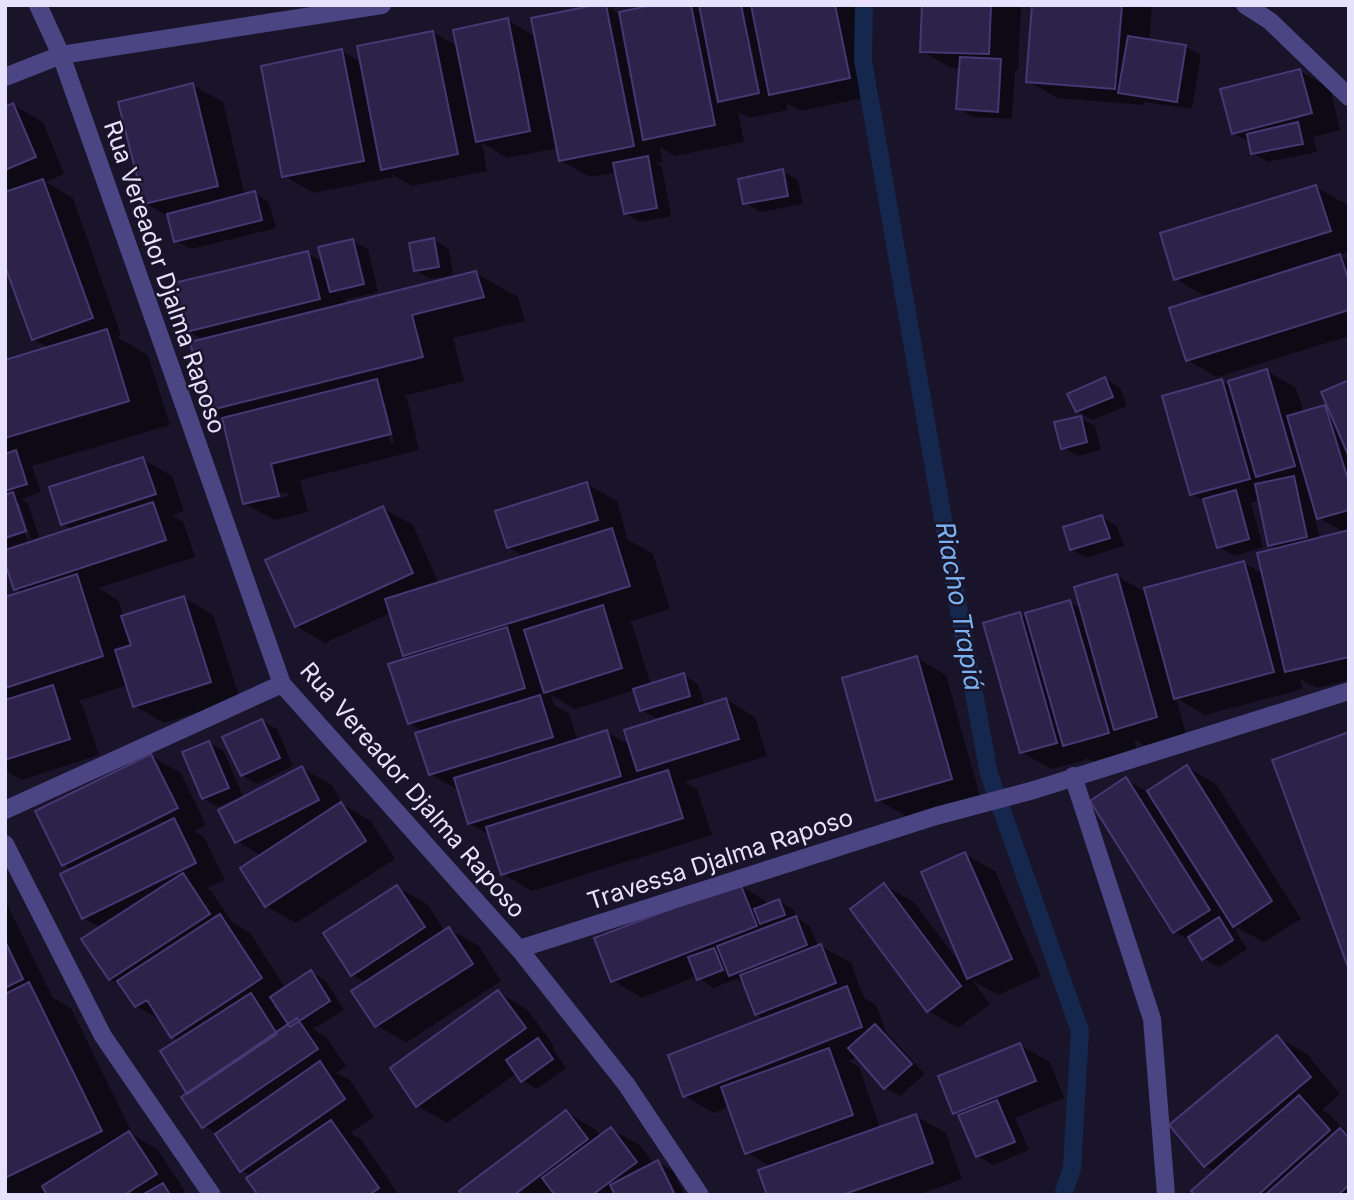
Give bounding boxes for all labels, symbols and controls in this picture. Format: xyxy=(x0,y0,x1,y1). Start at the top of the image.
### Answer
street label: Rua Vereador Djalma Raposo xyxy=(98,117,232,437)
water label: Riacho Trapiá xyxy=(930,519,990,693)
street label: Rua Vereador Djalma Raposo xyxy=(294,656,532,924)
street label: Travessa Djalma Raposo xyxy=(584,802,856,916)

